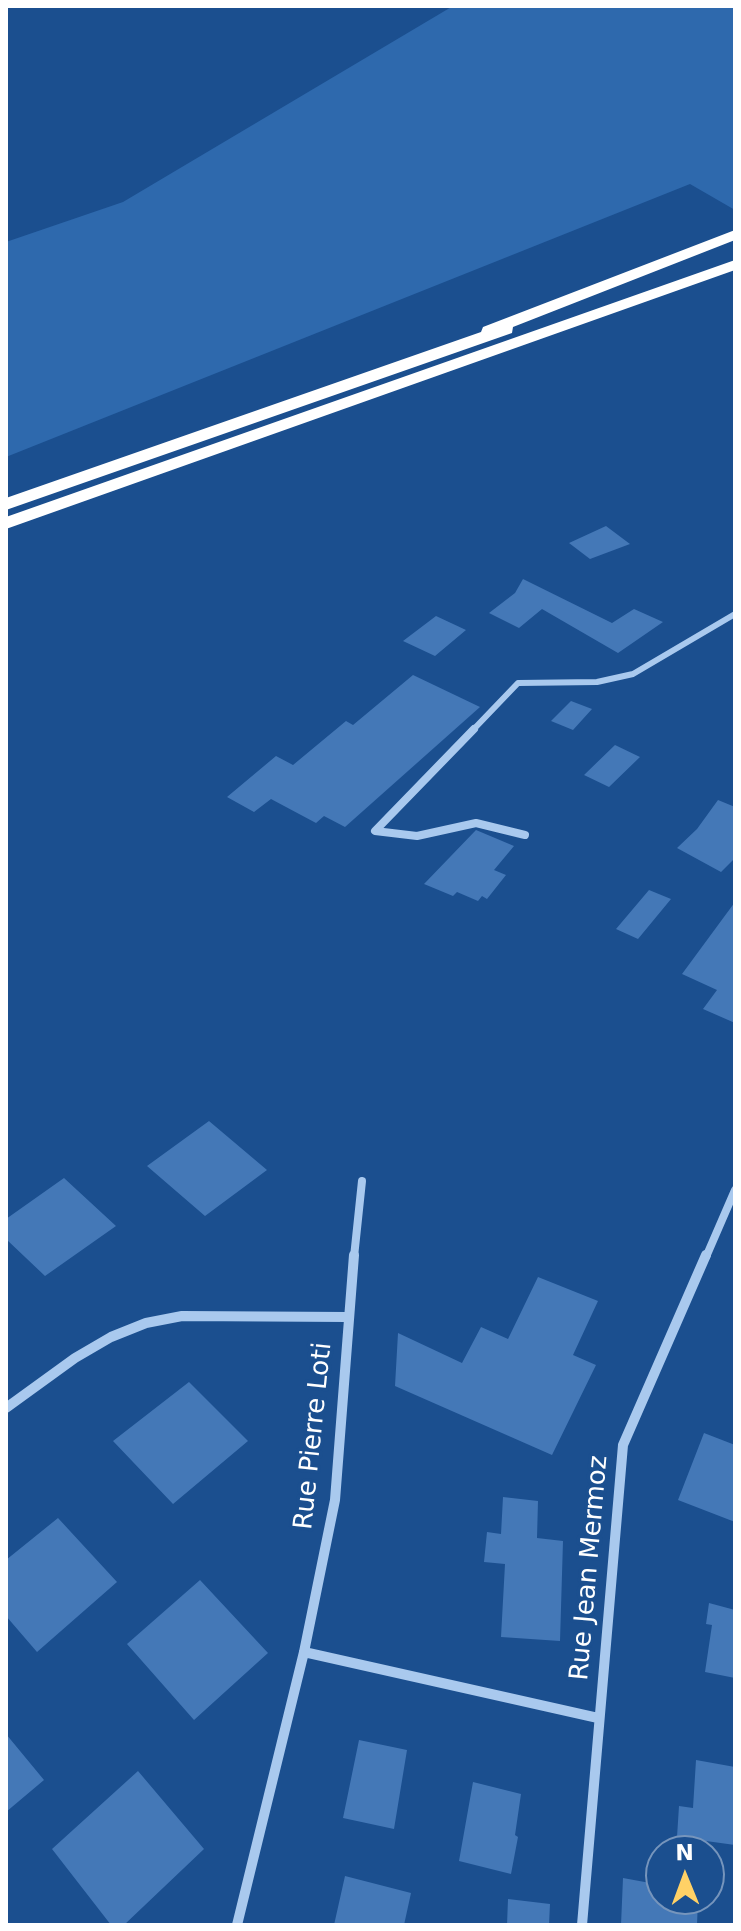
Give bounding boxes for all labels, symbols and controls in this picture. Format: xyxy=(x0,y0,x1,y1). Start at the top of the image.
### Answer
street label: Rue Pierre Loti xyxy=(289,1341,339,1531)
street label: Rue Jean Mermoz xyxy=(565,1454,615,1682)
north arrow xyxy=(645,1835,725,1915)
text: N xyxy=(675,1840,694,1865)

